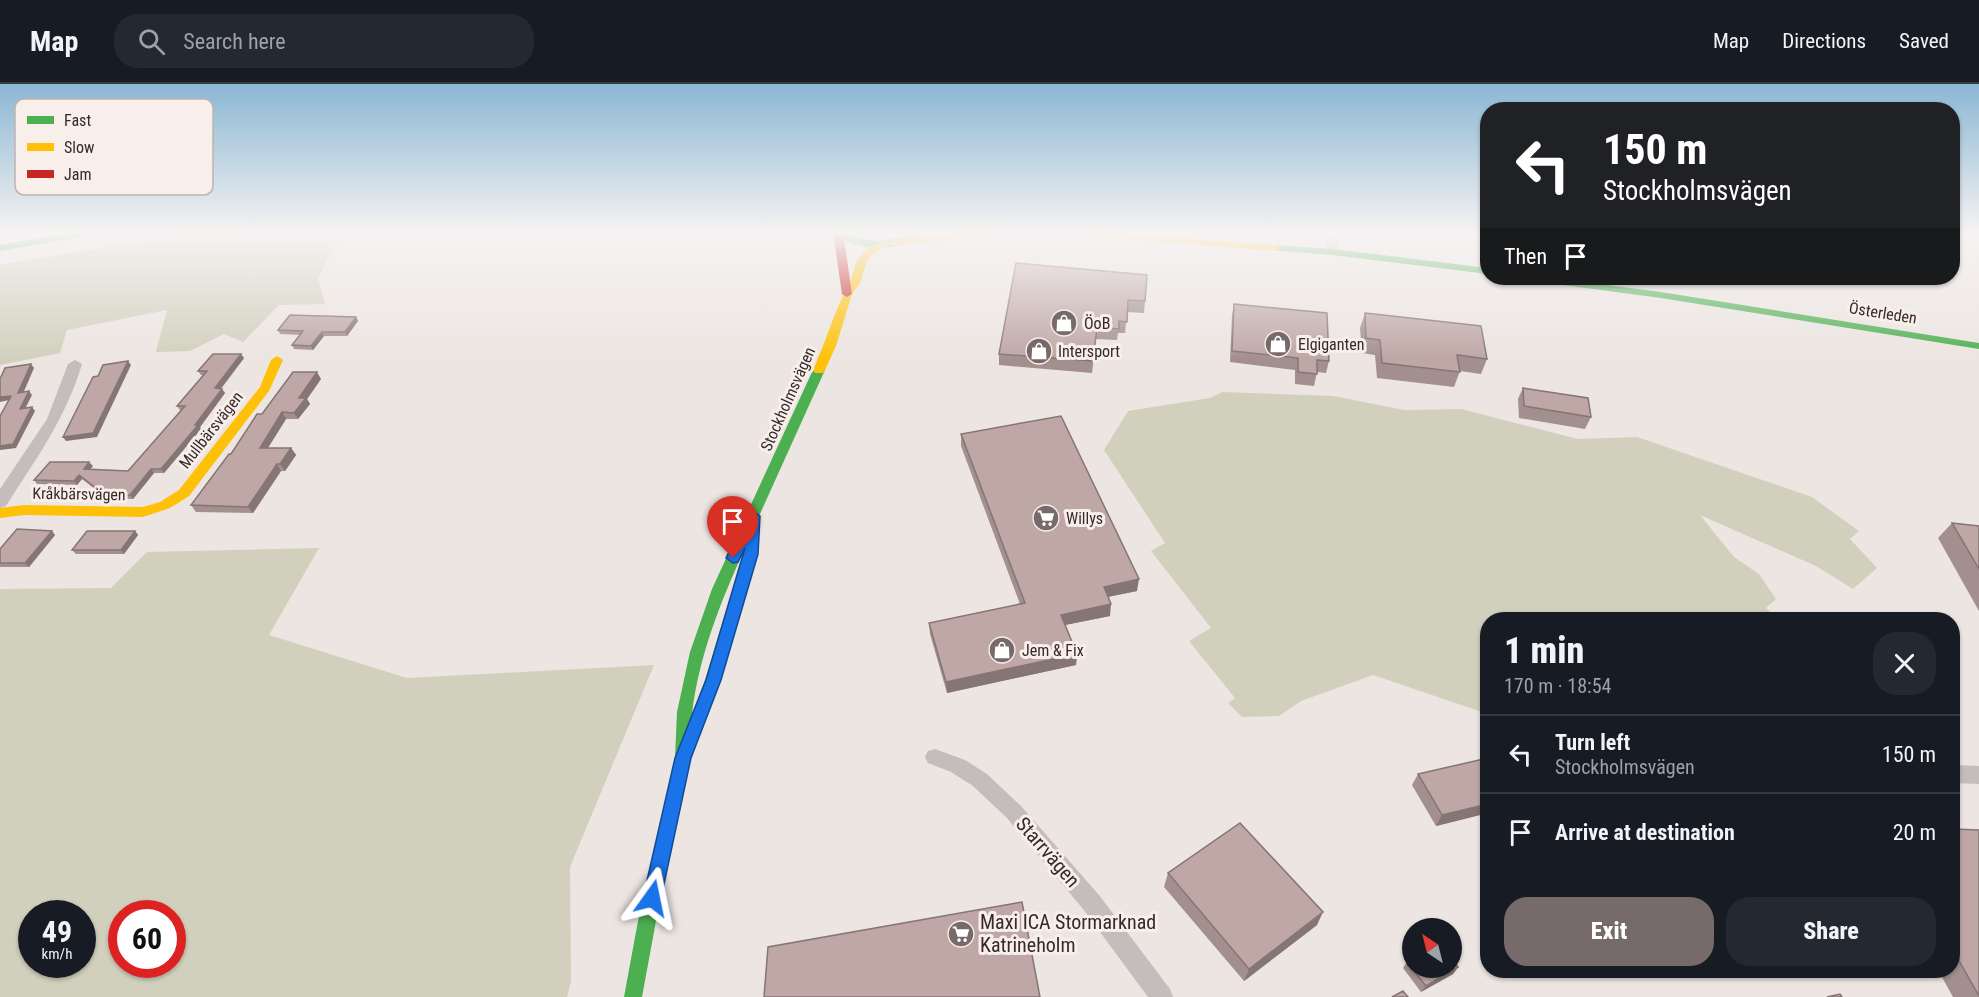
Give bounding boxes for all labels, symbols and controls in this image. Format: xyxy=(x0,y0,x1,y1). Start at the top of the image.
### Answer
search box xyxy=(114,14,534,68)
text: Map xyxy=(30,25,78,58)
icon: search xyxy=(135,25,168,58)
text: Search here xyxy=(183,29,286,54)
text: Map xyxy=(1713,29,1749,53)
text: Directions xyxy=(1782,29,1866,53)
text: Saved xyxy=(1899,29,1949,53)
legend xyxy=(15,99,213,195)
text: Fast xyxy=(64,111,91,130)
text: 150 m xyxy=(1603,125,1708,174)
icon: left xyxy=(1504,126,1582,204)
text: Slow xyxy=(64,138,94,157)
text: Jam xyxy=(64,165,91,184)
text: Stockholmsvägen xyxy=(1603,175,1792,207)
icon: arrive xyxy=(1559,240,1592,273)
text: Then xyxy=(1504,244,1547,269)
street label: Österleden xyxy=(1848,298,1918,328)
shop icon: ÖoB xyxy=(1049,308,1079,338)
place label: ÖoB xyxy=(1084,314,1110,333)
shop icon: Elgiganten xyxy=(1263,329,1293,359)
place label: Elgiganten xyxy=(1298,335,1364,354)
shop icon: Intersport xyxy=(1024,336,1054,366)
place label: Intersport xyxy=(1058,342,1120,361)
street label: Stockholmsvägen xyxy=(757,344,819,454)
street label: Mullbärsvägen xyxy=(175,388,247,472)
street label: Kråkbärsvägen xyxy=(32,484,126,504)
pin xyxy=(707,496,758,558)
supermarket icon: Willys xyxy=(1031,503,1061,533)
icon: arrive xyxy=(716,505,749,538)
place label: Willys xyxy=(1066,509,1103,528)
text: 1 min xyxy=(1504,630,1584,672)
button: close xyxy=(1873,632,1936,695)
shop icon: Jem & Fix xyxy=(987,635,1017,665)
place label: Jem & Fix xyxy=(1022,641,1084,660)
text: 170 m · 18:54 xyxy=(1504,674,1611,698)
text: Turn left xyxy=(1555,730,1630,755)
icon: left xyxy=(1504,738,1537,771)
text: 150 m xyxy=(1882,742,1936,767)
text: Stockholmsvägen xyxy=(1555,755,1695,779)
street label: Starrvägen xyxy=(1011,812,1085,892)
icon: arrive xyxy=(1504,816,1537,849)
text: Arrive at destination xyxy=(1555,820,1735,845)
text: 20 m xyxy=(1893,820,1936,845)
position arrow xyxy=(620,866,684,930)
button: Exit xyxy=(1504,897,1714,966)
button: Share xyxy=(1726,897,1936,966)
speed limit sign: 60 xyxy=(108,900,186,978)
place label: Maxi ICA Stormarknad Katrineholm xyxy=(980,910,1156,957)
text: 49 xyxy=(42,914,72,949)
north arrow xyxy=(1402,918,1462,978)
map controls xyxy=(1402,918,1462,978)
supermarket icon: Maxi ICA Stormarknad Katrineholm xyxy=(946,919,976,949)
text: km/h xyxy=(42,945,72,963)

